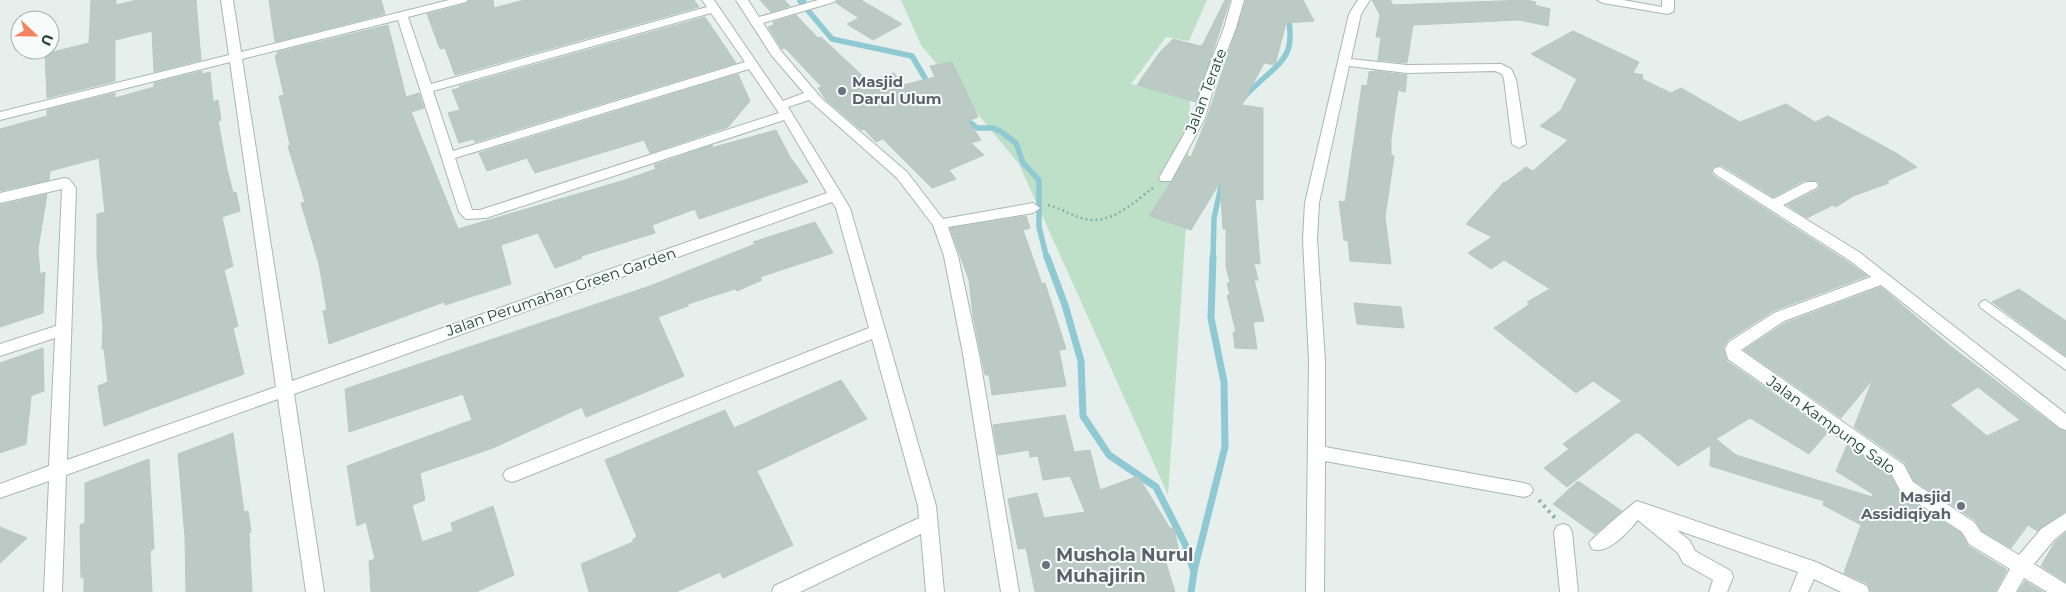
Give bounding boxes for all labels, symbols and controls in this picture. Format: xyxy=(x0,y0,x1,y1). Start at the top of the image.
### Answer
north arrow xyxy=(10,10,60,60)
text: U xyxy=(37,31,57,48)
street label: Jalan Terate xyxy=(1180,46,1230,137)
place label: Masjid Darul Ulum xyxy=(852,72,942,108)
marker: Masjid Darul Ulum xyxy=(836,85,848,97)
street label: Jalan Perumahan Green Garden xyxy=(442,243,678,340)
street label: Jalan Kampung Salo xyxy=(1762,371,1899,478)
place label: Masjid Assidiqiyah xyxy=(1860,487,1951,523)
marker: Masjid Assidiqiyah xyxy=(1955,500,1967,512)
place label: Mushola Nurul Muhajirin xyxy=(1056,544,1193,587)
marker: Mushola Nurul Muhajirin xyxy=(1040,559,1052,571)

